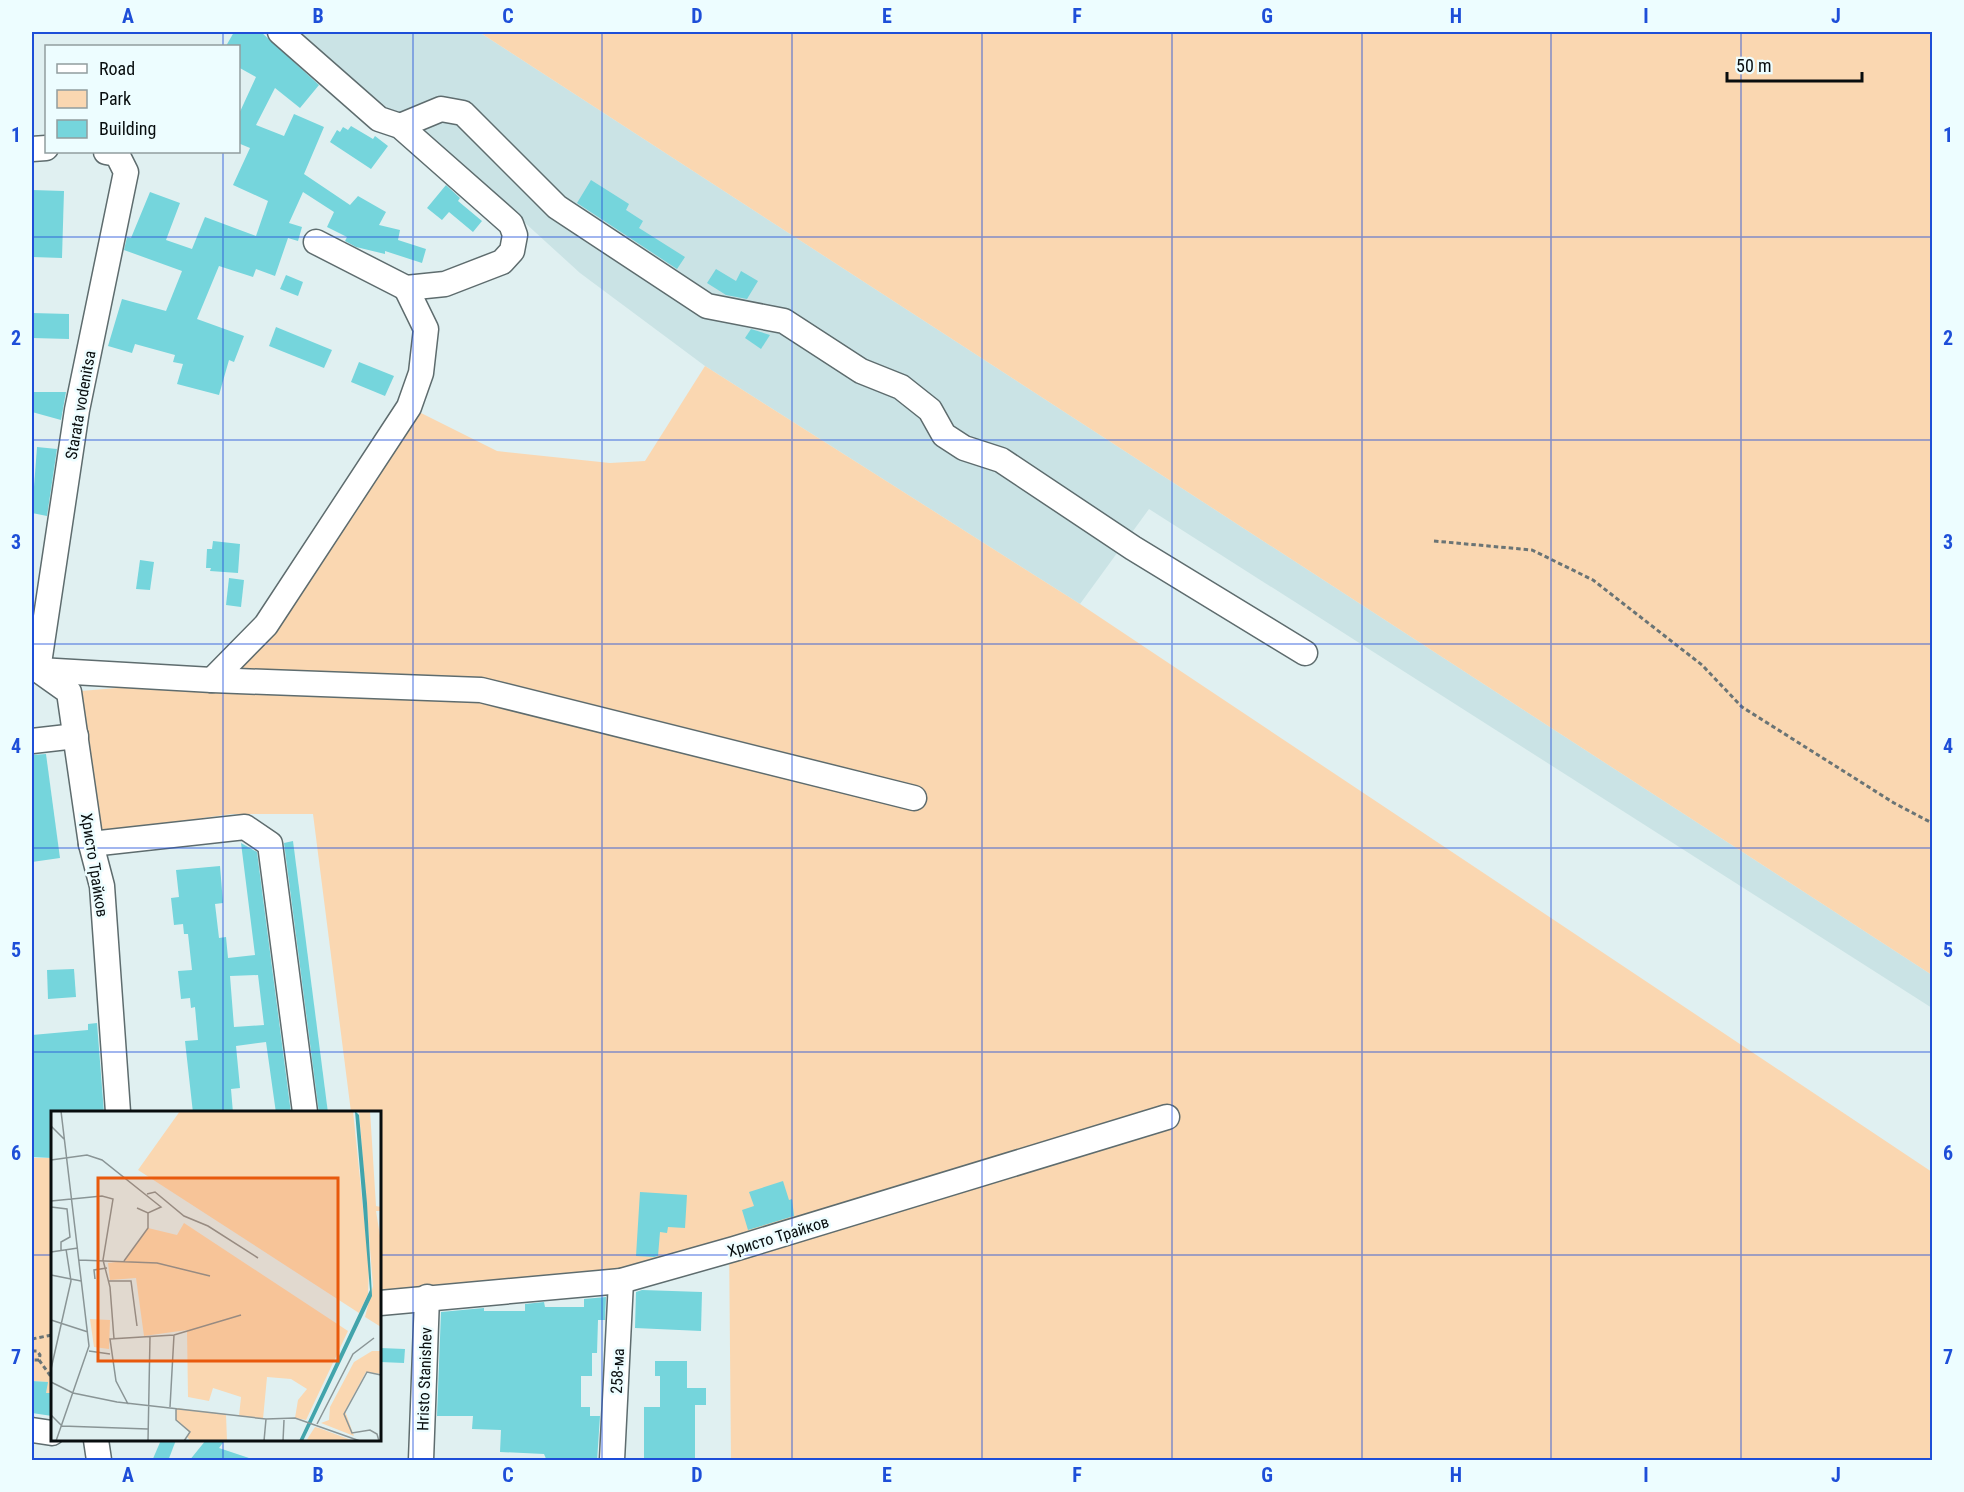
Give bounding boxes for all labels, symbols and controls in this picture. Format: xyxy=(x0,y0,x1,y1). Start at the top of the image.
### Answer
text: A xyxy=(122,4,134,28)
text: B xyxy=(312,4,324,28)
text: C xyxy=(502,4,514,28)
text: D xyxy=(691,4,703,28)
text: E xyxy=(882,4,892,28)
text: F xyxy=(1072,4,1082,28)
text: G xyxy=(1261,4,1273,28)
text: H xyxy=(1450,4,1462,28)
text: I xyxy=(1643,4,1649,28)
text: J xyxy=(1831,4,1841,28)
legend xyxy=(45,45,240,153)
scale bar xyxy=(1727,45,1862,83)
text: 50 m xyxy=(1736,55,1771,76)
text: Road xyxy=(99,58,135,79)
text: Park xyxy=(99,88,131,109)
text: Building xyxy=(99,118,156,139)
text: 1 xyxy=(11,123,21,147)
text: 1 xyxy=(1943,123,1953,147)
text: 2 xyxy=(11,326,21,350)
text: 2 xyxy=(1943,326,1953,350)
street label: Starata vodenitsa xyxy=(62,349,99,461)
text: 3 xyxy=(11,530,21,554)
text: 3 xyxy=(1943,530,1953,554)
text: 4 xyxy=(11,734,21,758)
text: 4 xyxy=(1943,734,1953,758)
street label: Христо Трайков xyxy=(77,812,112,918)
text: 5 xyxy=(11,938,21,962)
text: 5 xyxy=(1943,938,1953,962)
inset map xyxy=(51,1111,381,1441)
text: 6 xyxy=(11,1141,21,1165)
text: 6 xyxy=(1943,1141,1953,1165)
street label: Христо Трайков xyxy=(725,1212,831,1261)
street label: Hristo Stanishev xyxy=(413,1327,436,1431)
text: 7 xyxy=(11,1345,21,1369)
text: 7 xyxy=(1943,1345,1953,1369)
street label: 258-ма xyxy=(607,1348,628,1394)
text: A xyxy=(122,1463,134,1487)
text: B xyxy=(312,1463,324,1487)
text: C xyxy=(502,1463,514,1487)
text: D xyxy=(691,1463,703,1487)
text: E xyxy=(882,1463,892,1487)
text: F xyxy=(1072,1463,1082,1487)
text: G xyxy=(1261,1463,1273,1487)
text: H xyxy=(1450,1463,1462,1487)
text: I xyxy=(1643,1463,1649,1487)
text: J xyxy=(1831,1463,1841,1487)

